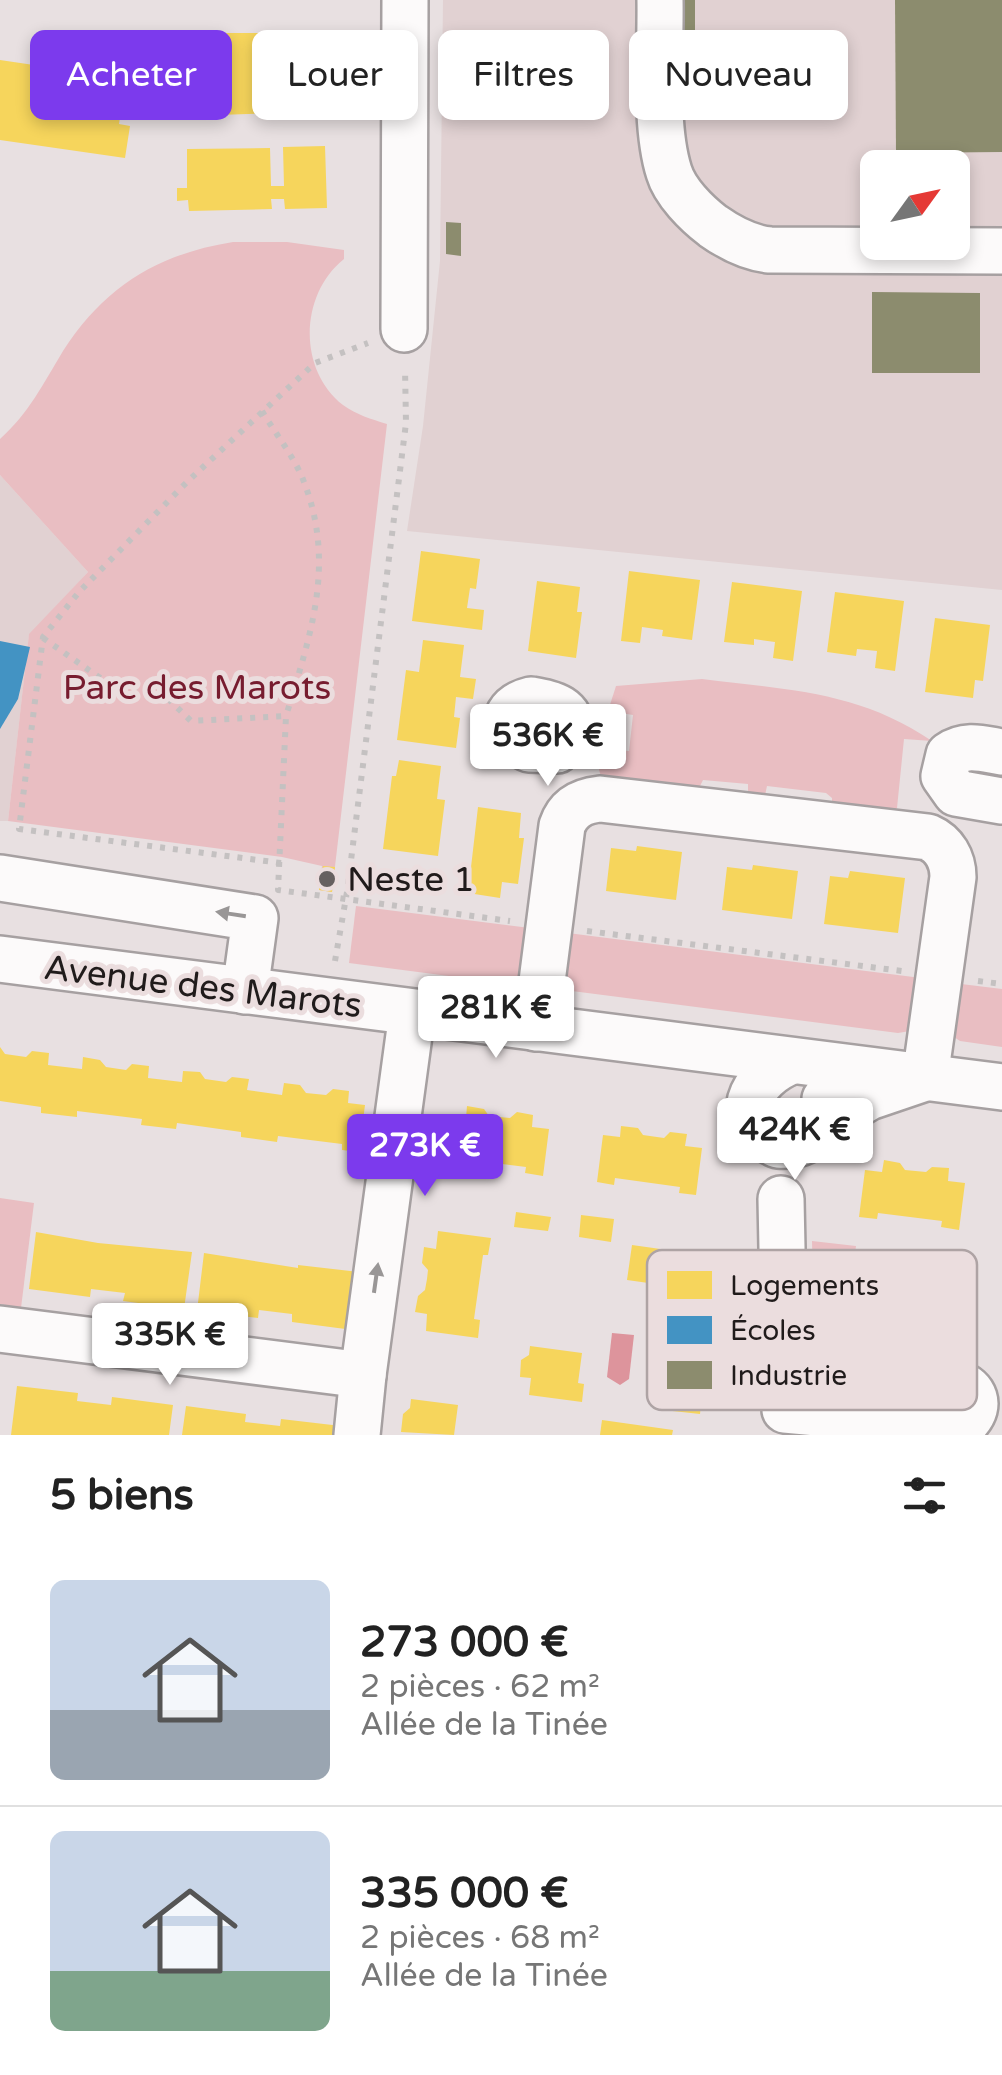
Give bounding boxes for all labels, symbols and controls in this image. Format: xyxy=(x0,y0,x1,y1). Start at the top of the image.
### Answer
chip: Acheter xyxy=(30,30,232,120)
chip: Louer xyxy=(252,30,418,120)
chip: Filtres xyxy=(438,30,609,120)
chip: Nouveau xyxy=(629,30,848,120)
north arrow xyxy=(860,150,970,260)
map controls xyxy=(860,150,970,260)
park label: Parc des Marots xyxy=(63,667,331,709)
pin: 536K € xyxy=(467,704,629,789)
text: 536K € xyxy=(492,717,604,755)
place label: Neste 1 xyxy=(347,859,475,901)
marker: Neste 1 xyxy=(316,868,338,890)
one-way arrow xyxy=(215,906,246,921)
street label: Avenue des Marots xyxy=(42,947,364,1027)
pin: 281K € xyxy=(415,976,577,1061)
text: 281K € xyxy=(440,989,552,1027)
pin: 424K € xyxy=(714,1098,876,1183)
text: 424K € xyxy=(739,1111,851,1149)
pin: 273K € xyxy=(344,1114,506,1199)
text: 273K € xyxy=(369,1127,481,1165)
legend xyxy=(647,1250,977,1410)
one-way arrow xyxy=(368,1262,384,1293)
text: Logements xyxy=(730,1269,879,1303)
pin: 335K € xyxy=(89,1303,251,1388)
text: Écoles xyxy=(730,1314,816,1348)
text: 335K € xyxy=(114,1316,226,1354)
text: Industrie xyxy=(730,1359,847,1393)
icon: filters xyxy=(897,1468,952,1523)
text: 5 biens xyxy=(50,1470,194,1521)
text: 273 000 € xyxy=(360,1617,569,1668)
icon: home xyxy=(130,1620,250,1740)
text: 2 pièces · 62 m² xyxy=(360,1668,600,1706)
text: Allée de la Tinée xyxy=(360,1706,608,1744)
text: 335 000 € xyxy=(360,1868,569,1919)
icon: home xyxy=(130,1871,250,1991)
text: 2 pièces · 68 m² xyxy=(360,1919,600,1957)
text: Allée de la Tinée xyxy=(360,1957,608,1995)

